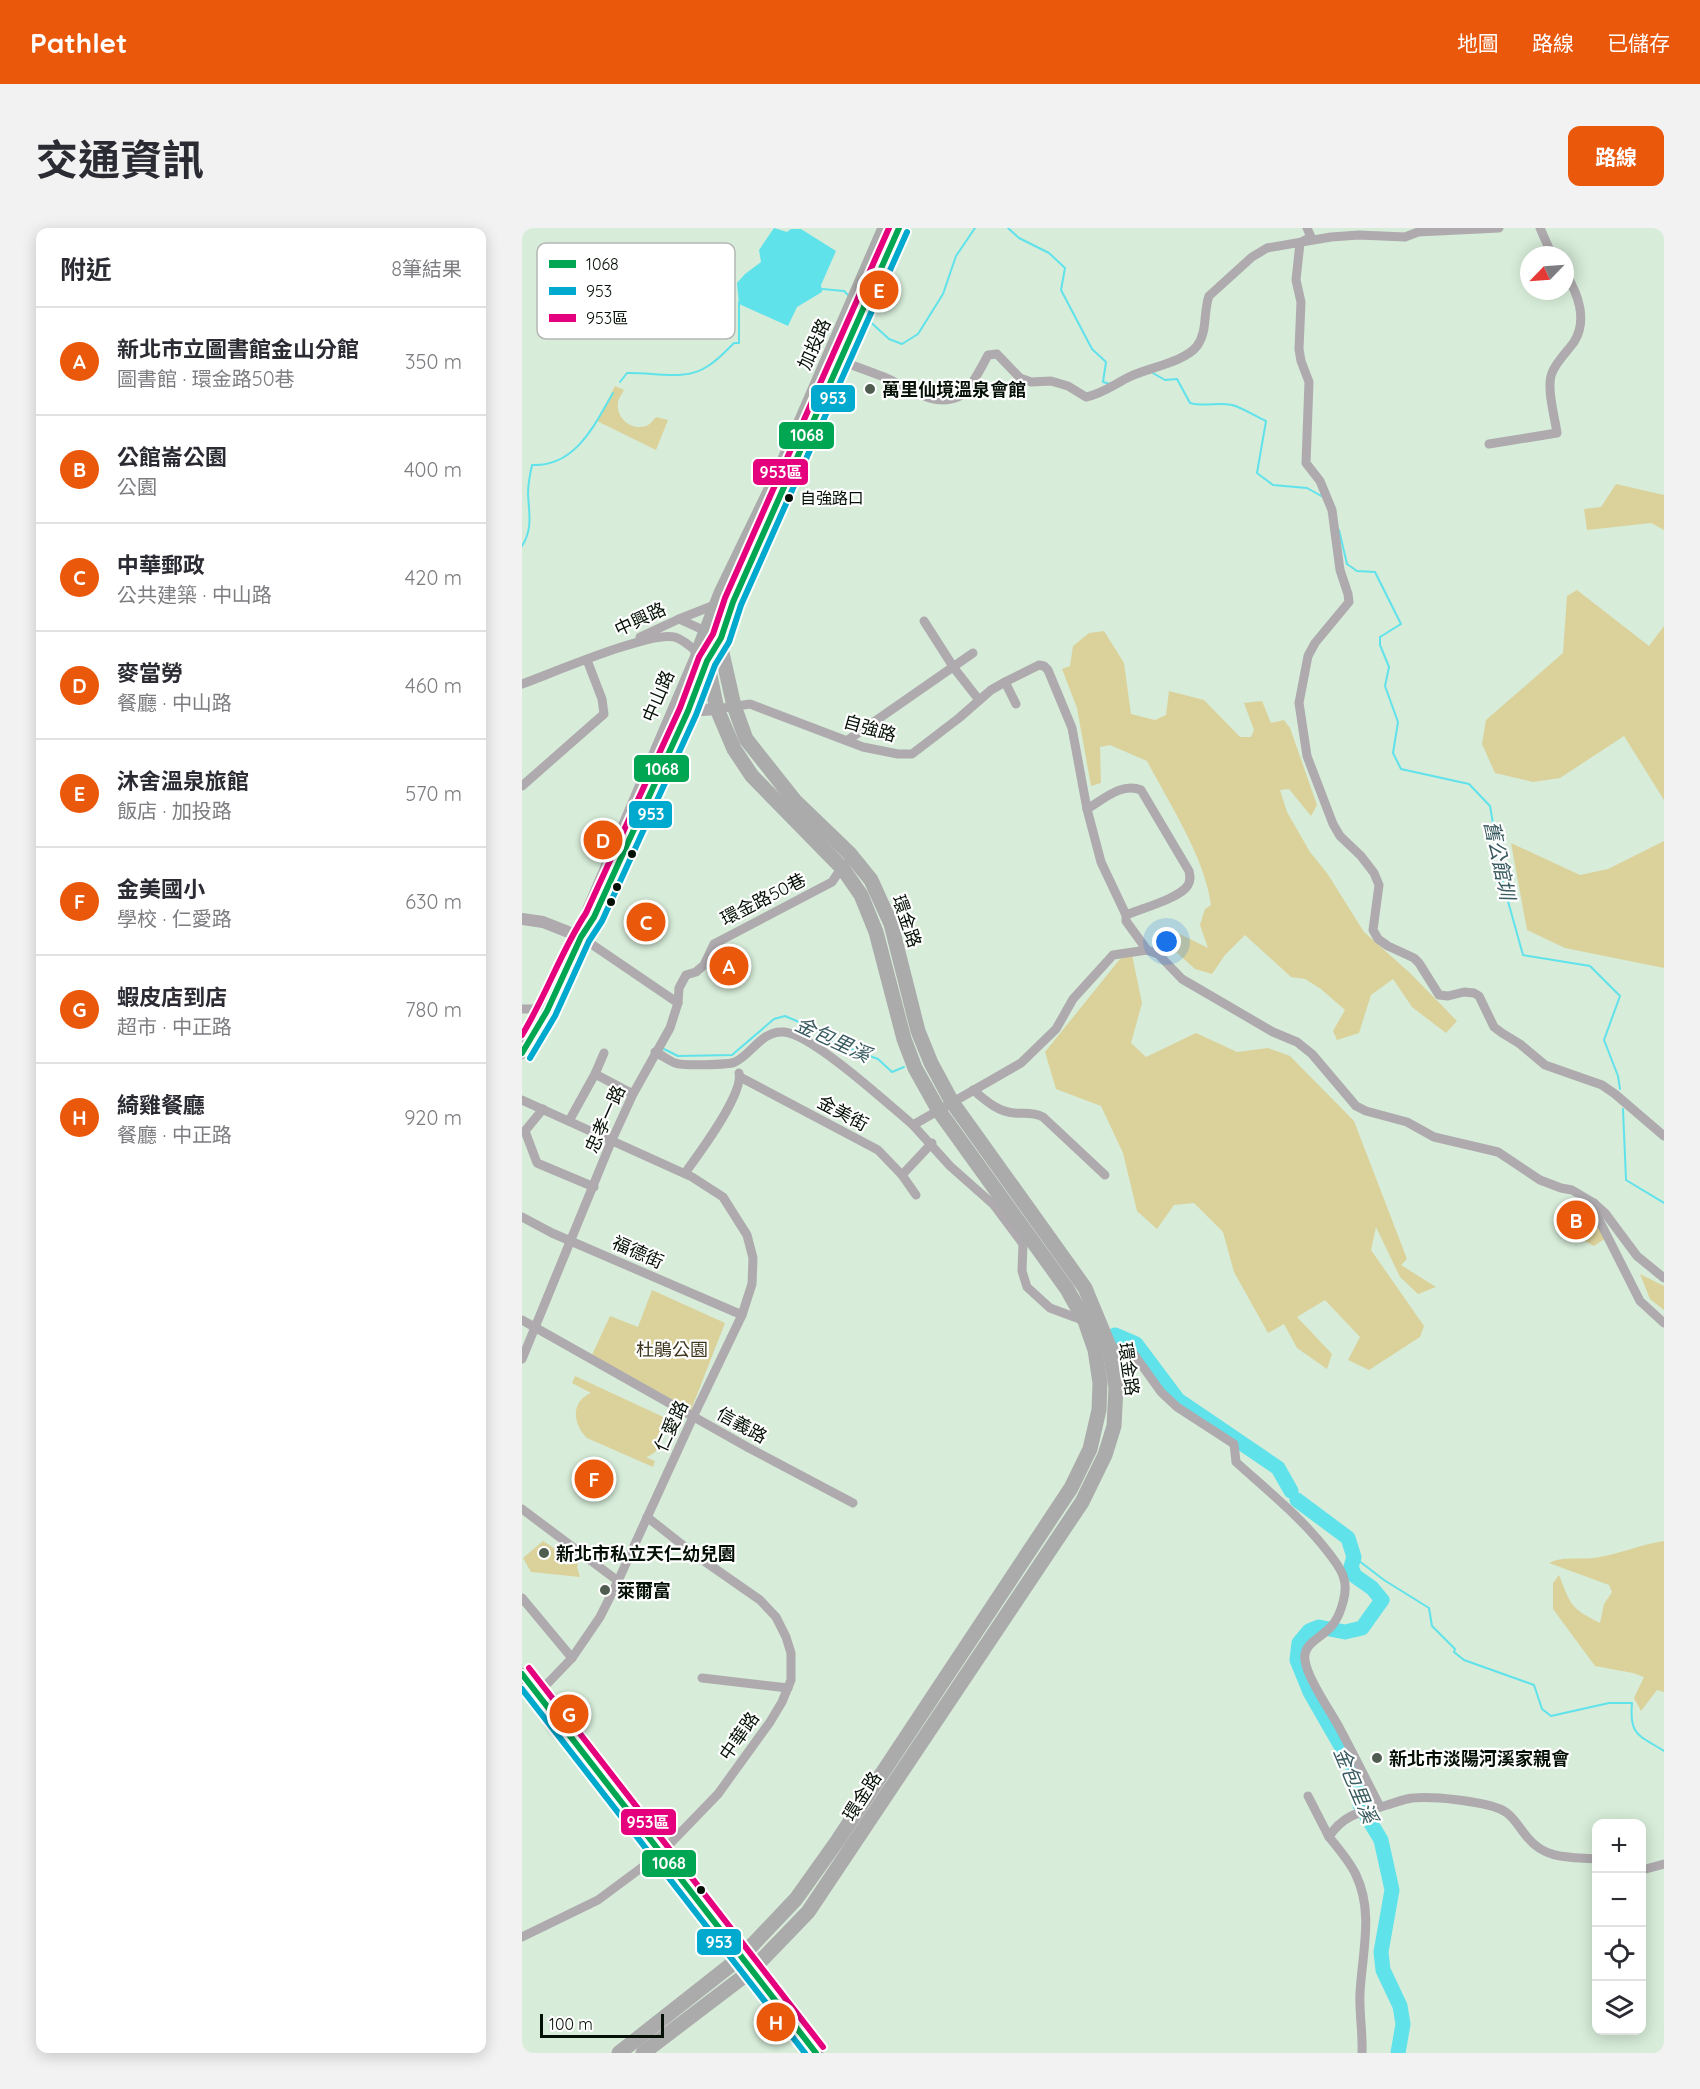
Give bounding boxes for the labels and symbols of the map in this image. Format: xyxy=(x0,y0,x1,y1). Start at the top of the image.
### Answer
legend xyxy=(537,243,735,339)
north arrow xyxy=(1520,246,1574,300)
text: 1068 xyxy=(586,254,619,274)
pin: E xyxy=(860,268,898,312)
text: 953 xyxy=(586,281,612,301)
text: 953區 xyxy=(586,308,628,328)
street label: 加投路 xyxy=(793,315,835,373)
place label: 萬里仙境溫泉會館 xyxy=(882,378,1026,401)
marker: 萬里仙境溫泉會館 xyxy=(863,382,877,396)
line badge: 953 xyxy=(810,384,856,413)
text: 953 xyxy=(820,388,846,408)
line badge: 1068 xyxy=(778,421,835,450)
text: 1068 xyxy=(790,425,824,445)
line badge: 953區 xyxy=(752,458,809,486)
text: 953區 xyxy=(760,462,802,482)
place label: 自強路口 xyxy=(800,488,864,508)
marker: 自強路口 xyxy=(783,492,795,504)
street label: 中興路 xyxy=(611,597,669,641)
street label: 中山路 xyxy=(637,667,679,725)
street label: 自強路 xyxy=(841,710,899,746)
line badge: 1068 xyxy=(633,754,690,783)
text: 1068 xyxy=(645,759,679,779)
line badge: 953 xyxy=(628,800,673,829)
text: 953 xyxy=(638,804,664,824)
pin: D xyxy=(584,818,622,862)
water label: 舊公館圳 xyxy=(1479,818,1521,905)
unlabelled marker xyxy=(626,848,638,860)
street label: 環金路50巷 xyxy=(717,868,809,930)
unlabelled marker xyxy=(611,881,623,893)
street label: 環金路 xyxy=(887,892,927,950)
unlabelled marker xyxy=(605,896,617,908)
pin: C xyxy=(626,900,666,944)
your location xyxy=(1152,927,1181,956)
pin: A xyxy=(710,944,748,988)
water label: 金包里溪 xyxy=(791,1011,877,1069)
street label: 忠孝一路 xyxy=(580,1081,630,1157)
street label: 金美街 xyxy=(814,1090,872,1136)
pin: B xyxy=(1556,1198,1596,1242)
street label: 福德街 xyxy=(609,1231,667,1273)
park label: 杜鵑公園 xyxy=(636,1338,708,1361)
street label: 環金路 xyxy=(1114,1341,1144,1397)
street label: 仁愛路 xyxy=(649,1397,693,1455)
street label: 信義路 xyxy=(713,1402,771,1448)
pin: F xyxy=(574,1456,614,1502)
place label: 新北市私立天仁幼兒園 xyxy=(556,1542,736,1565)
marker: 新北市私立天仁幼兒園 xyxy=(537,1546,551,1560)
place label: 萊爾富 xyxy=(617,1579,671,1602)
marker: 萊爾富 xyxy=(598,1583,612,1597)
pin: G xyxy=(550,1692,588,1736)
street label: 中華路 xyxy=(714,1707,764,1765)
water label: 金包里溪 xyxy=(1329,1743,1384,1829)
place label: 新北市淡陽河溪家親會 xyxy=(1389,1747,1570,1770)
marker: 新北市淡陽河溪家親會 xyxy=(1370,1751,1384,1765)
street label: 環金路 xyxy=(838,1767,886,1825)
line badge: 953區 xyxy=(620,1808,677,1836)
text: 953區 xyxy=(627,1812,669,1832)
line badge: 1068 xyxy=(641,1849,697,1878)
text: 1068 xyxy=(652,1853,686,1873)
unlabelled marker xyxy=(695,1884,707,1896)
line badge: 953 xyxy=(696,1928,742,1956)
text: 953 xyxy=(706,1932,732,1952)
pin: H xyxy=(756,2000,796,2044)
scale bar xyxy=(540,2011,664,2038)

